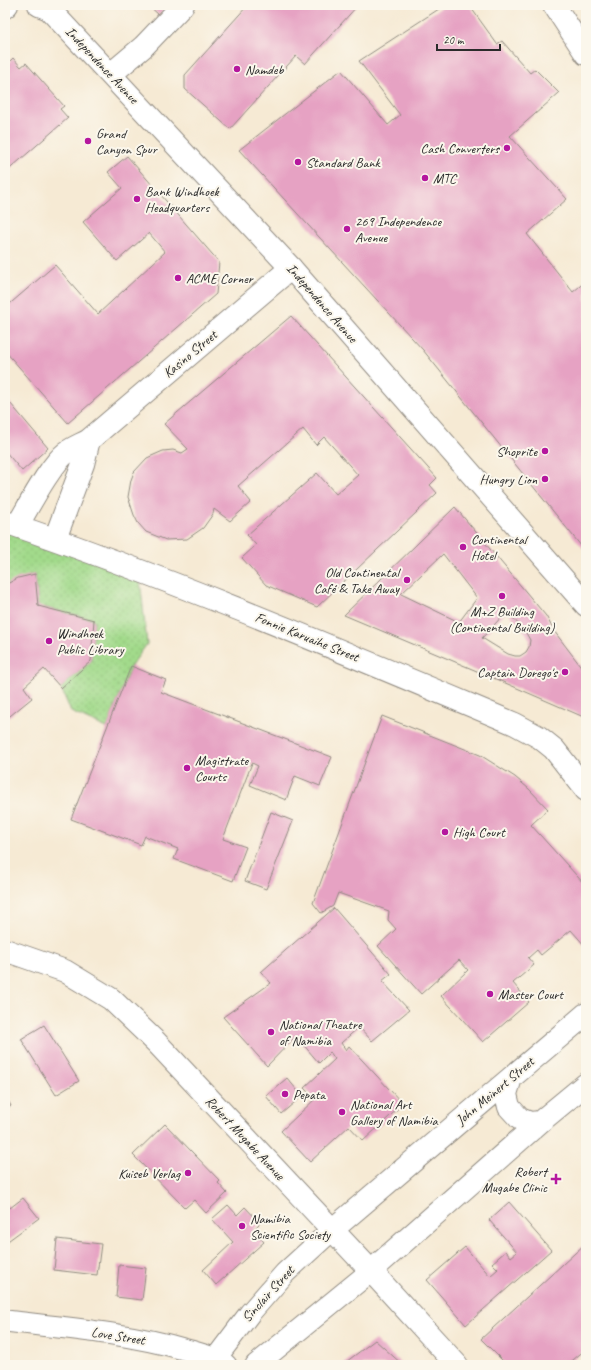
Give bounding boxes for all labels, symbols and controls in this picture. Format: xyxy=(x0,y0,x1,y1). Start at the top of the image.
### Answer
street label: Independence Avenue xyxy=(62,23,143,108)
scale bar xyxy=(437,26,500,52)
text: 20 m xyxy=(443,32,465,48)
place label: Namdeb xyxy=(245,61,284,78)
marker: Namdeb xyxy=(232,64,242,74)
place label: Grand Canyon Spur xyxy=(96,125,158,158)
marker: Grand Canyon Spur xyxy=(83,136,93,146)
place label: Cash Converters xyxy=(421,140,500,157)
marker: Cash Converters xyxy=(502,143,512,153)
place label: Standard Bank xyxy=(306,154,382,171)
marker: Standard Bank xyxy=(293,157,303,167)
place label: MTC xyxy=(433,170,458,187)
marker: MTC xyxy=(420,173,430,183)
place label: Bank Windhoek Headquarters xyxy=(145,183,220,216)
marker: Bank Windhoek Headquarters xyxy=(132,194,142,204)
place label: 269 Independence Avenue xyxy=(355,213,443,246)
marker: 269 Independence Avenue xyxy=(342,224,352,234)
street label: Independence Avenue xyxy=(283,260,362,347)
place label: ACME Corner xyxy=(186,270,254,287)
marker: ACME Corner xyxy=(173,273,183,283)
street label: Kasino Street xyxy=(160,326,221,381)
place label: Shoprite xyxy=(496,443,538,460)
marker: Shoprite xyxy=(540,446,550,456)
place label: Hungry Lion xyxy=(480,471,538,488)
marker: Hungry Lion xyxy=(540,474,550,484)
place label: Continental Hotel xyxy=(471,531,529,564)
marker: Continental Hotel xyxy=(458,542,468,552)
place label: Old Continental Café & Take Away xyxy=(314,564,402,597)
marker: Old Continental Café & Take Away xyxy=(402,575,412,585)
marker: M+Z Building (Continental Building) xyxy=(497,591,507,601)
place label: M+Z Building (Continental Building) xyxy=(450,603,556,636)
street label: Fonnie Karuaihe Street xyxy=(253,609,362,666)
place label: Windhoek Public Library xyxy=(57,625,125,658)
marker: Windhoek Public Library xyxy=(44,636,54,646)
place label: Captain Dorego's xyxy=(477,664,558,681)
marker: Captain Dorego's xyxy=(560,667,570,677)
place label: Magistrate Courts xyxy=(195,752,250,785)
marker: Magistrate Courts xyxy=(182,763,192,773)
place label: High Court xyxy=(453,824,506,841)
marker: High Court xyxy=(440,827,450,837)
place label: Master Court xyxy=(498,986,564,1003)
marker: Master Court xyxy=(485,989,495,999)
place label: National Theatre of Namibia xyxy=(279,1016,363,1049)
marker: National Theatre of Namibia xyxy=(266,1027,276,1037)
street label: John Meinert Street xyxy=(452,1053,539,1129)
place label: Pepata xyxy=(293,1086,326,1103)
marker: Pepata xyxy=(280,1089,290,1099)
street label: Robert Mugabe Avenue xyxy=(202,1093,289,1185)
place label: National Art Gallery of Namibia xyxy=(350,1096,438,1129)
marker: National Art Gallery of Namibia xyxy=(337,1107,347,1117)
place label: Robert Mugabe Clinic xyxy=(482,1163,549,1196)
place label: Kuiseb Verlag xyxy=(118,1165,181,1182)
marker: Kuiseb Verlag xyxy=(183,1168,193,1178)
marker: Robert Mugabe Clinic xyxy=(550,1173,562,1185)
place label: Namibia Scientific Society xyxy=(250,1210,331,1243)
marker: Namibia Scientific Society xyxy=(237,1221,247,1231)
street label: Sinclair Street xyxy=(238,1261,299,1326)
street label: Love Street xyxy=(90,1323,147,1349)

